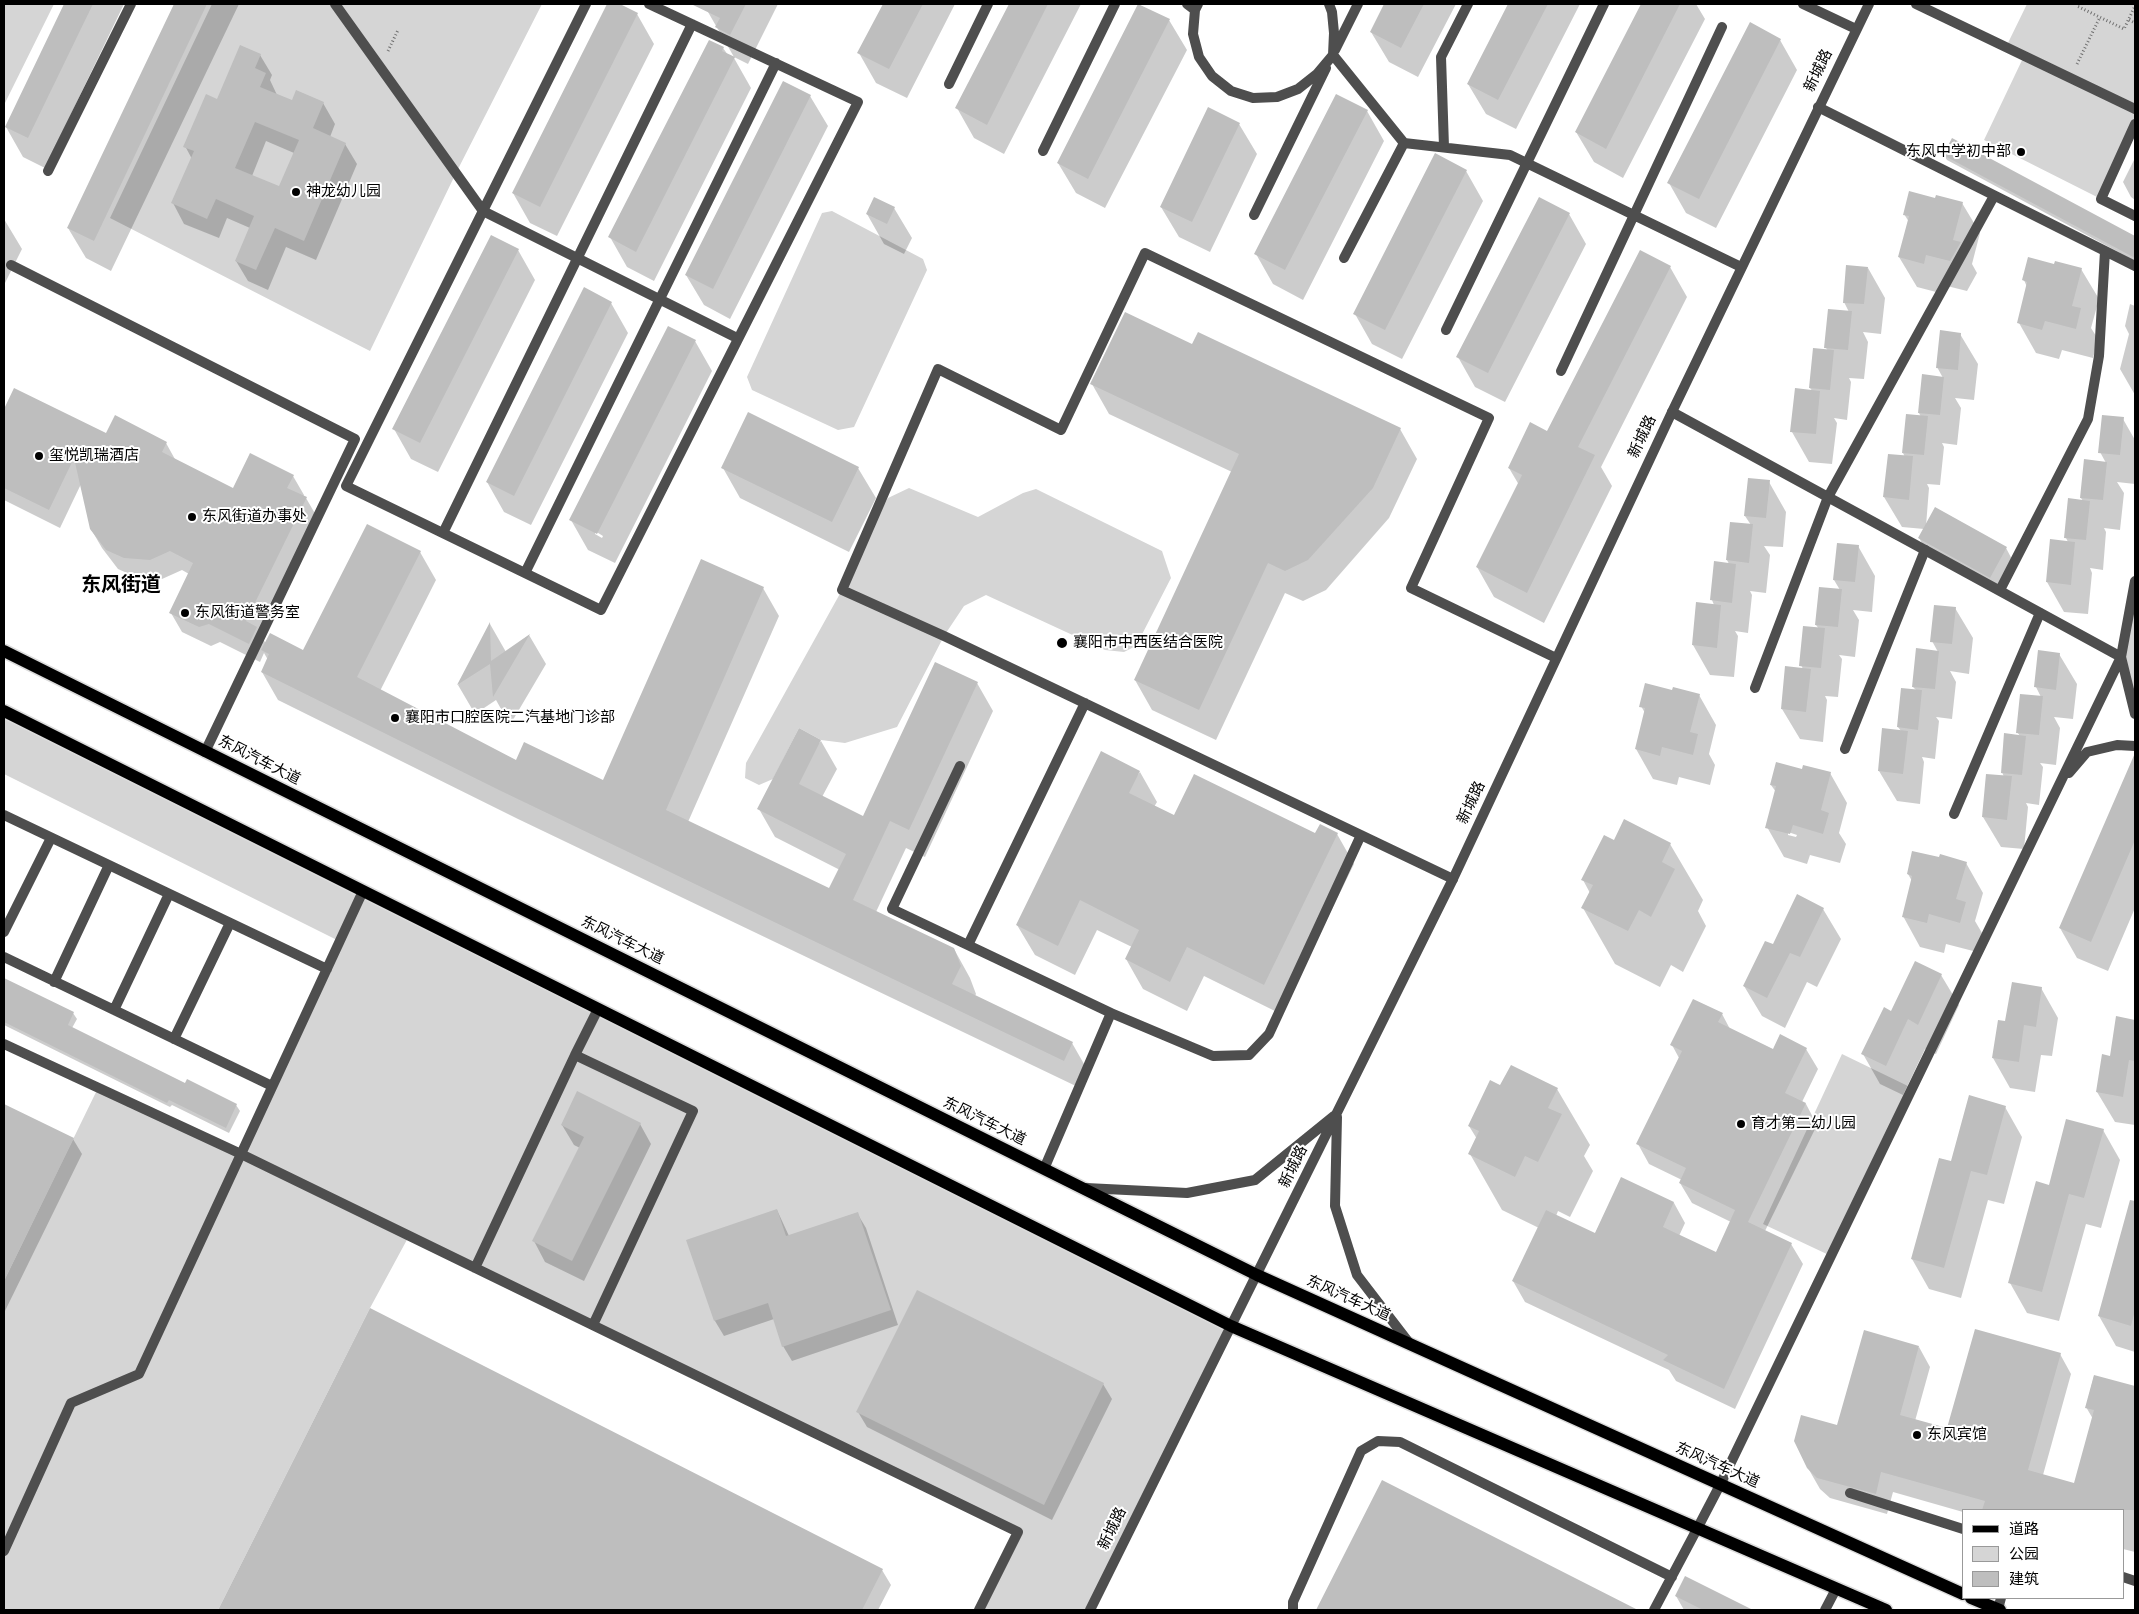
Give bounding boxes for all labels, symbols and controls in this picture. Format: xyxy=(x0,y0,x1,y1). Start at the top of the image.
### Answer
street label: 新城路 xyxy=(1801,47,1837,95)
place label: 东风中学初中部 xyxy=(1906,143,2011,161)
marker: 东风中学初中部 xyxy=(2015,146,2027,158)
place label: 神龙幼儿园 xyxy=(306,183,381,201)
marker: 神龙幼儿园 xyxy=(290,186,302,198)
street label: 新城路 xyxy=(1625,413,1661,461)
place label: 玺悦凯瑞酒店 xyxy=(49,447,139,465)
marker: 玺悦凯瑞酒店 xyxy=(33,450,45,462)
place label: 东风街道办事处 xyxy=(202,508,307,526)
marker: 东风街道办事处 xyxy=(186,511,198,523)
district label: 东风街道 xyxy=(81,574,161,598)
place label: 东风街道警务室 xyxy=(195,604,300,622)
marker: 东风街道警务室 xyxy=(179,607,191,619)
place label: 襄阳市中西医结合医院 xyxy=(1073,634,1223,652)
marker: 襄阳市中西医结合医院 xyxy=(1055,636,1069,650)
place label: 襄阳市口腔医院二汽基地门诊部 xyxy=(405,709,615,727)
marker: 襄阳市口腔医院二汽基地门诊部 xyxy=(389,712,401,724)
street label: 东风汽车大道 xyxy=(215,733,303,789)
street label: 新城路 xyxy=(1454,779,1490,827)
street label: 东风汽车大道 xyxy=(578,913,666,969)
street label: 东风汽车大道 xyxy=(940,1094,1028,1150)
place label: 育才第二幼儿园 xyxy=(1751,1115,1856,1133)
marker: 育才第二幼儿园 xyxy=(1735,1118,1747,1130)
street label: 新城路 xyxy=(1276,1143,1312,1191)
street label: 东风汽车大道 xyxy=(1303,1272,1393,1326)
place label: 东风宾馆 xyxy=(1927,1426,1987,1444)
marker: 东风宾馆 xyxy=(1911,1429,1923,1441)
street label: 东风汽车大道 xyxy=(1672,1439,1762,1493)
street label: 新城路 xyxy=(1095,1505,1131,1553)
legend xyxy=(1962,1509,2124,1599)
text: 道路 xyxy=(2009,1518,2039,1540)
text: 公园 xyxy=(2009,1543,2039,1565)
text: 建筑 xyxy=(2009,1568,2039,1590)

